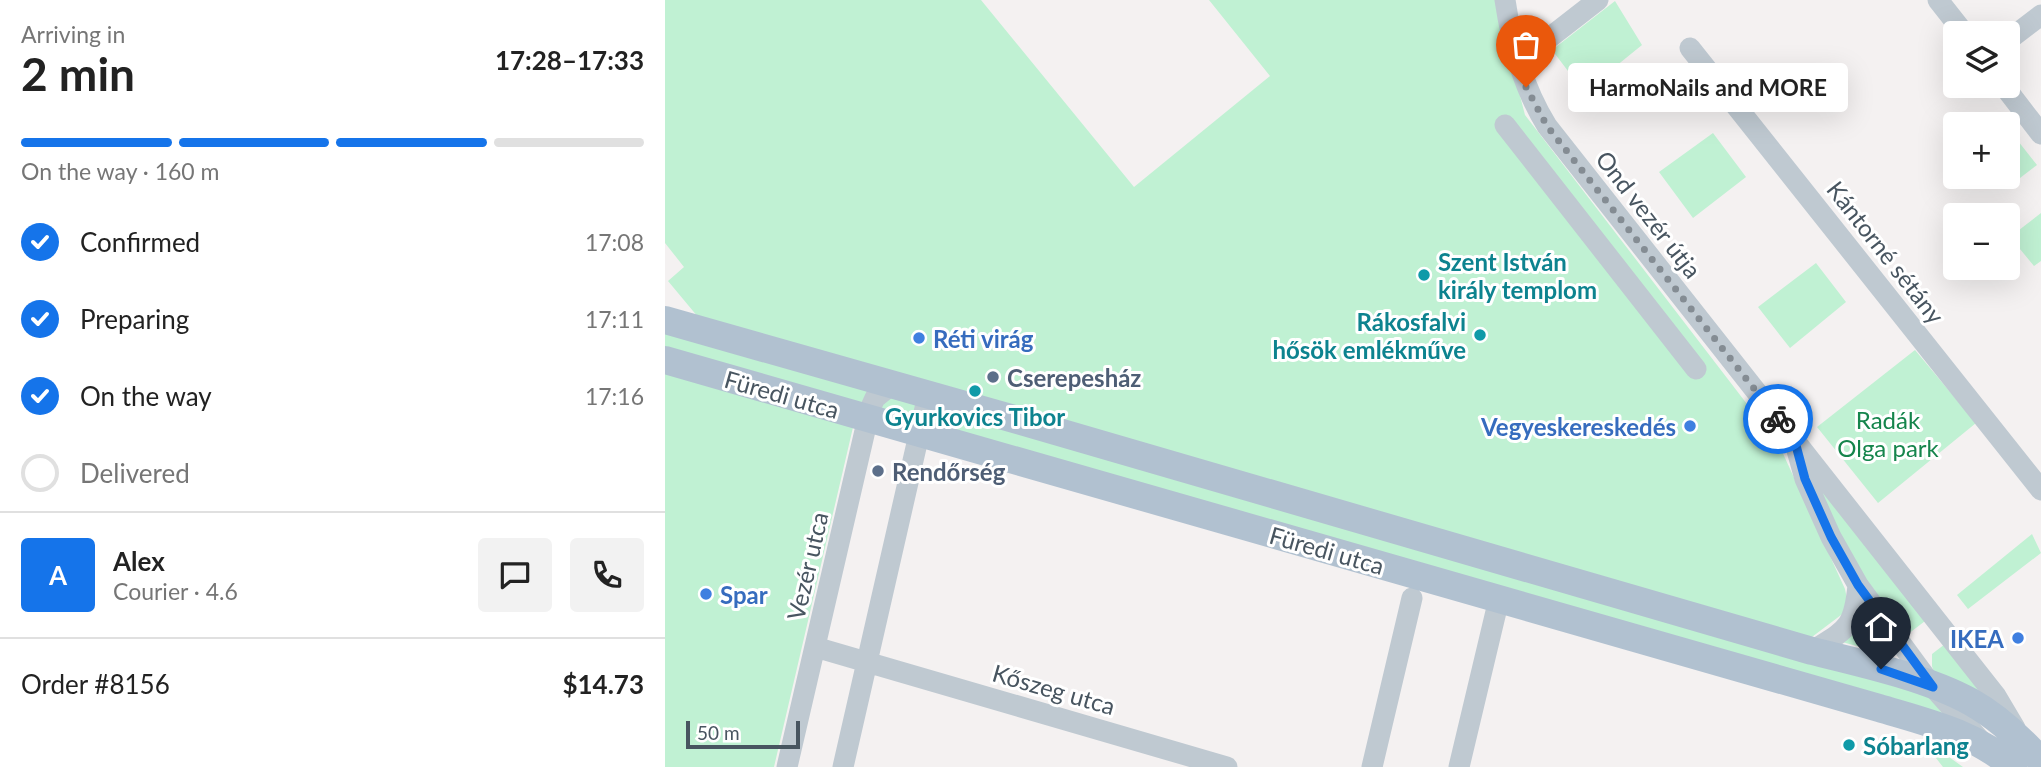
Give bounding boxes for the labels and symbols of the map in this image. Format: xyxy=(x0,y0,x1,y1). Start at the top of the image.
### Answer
pin xyxy=(1496,15,1556,87)
callout: HarmoNails and MORE xyxy=(1568,62,1848,112)
street label: Ond vezér útja xyxy=(1590,145,1708,283)
street label: Kántorné sétány xyxy=(1821,175,1951,330)
place label: Szent István király templom xyxy=(1438,247,1597,304)
marker: Szent István király templom xyxy=(1416,267,1432,283)
place label: Rákosfalvi hősök emlékműve xyxy=(1272,307,1466,364)
place label: Réti virág xyxy=(933,324,1034,353)
marker: Rákosfalvi hősök emlékműve xyxy=(1472,327,1488,343)
marker: Réti virág xyxy=(911,330,927,346)
place label: Cserepesház xyxy=(1007,363,1141,392)
street label: Füredi utca xyxy=(721,364,843,424)
marker: Cserepesház xyxy=(985,369,1001,385)
marker: Gyurkovics Tibor xyxy=(967,383,983,399)
courier xyxy=(1743,384,1813,454)
place label: Gyurkovics Tibor xyxy=(885,402,1065,431)
park label: Radák Olga park xyxy=(1837,405,1940,462)
place label: Vegyeskereskedés xyxy=(1480,412,1676,441)
marker: Vegyeskereskedés xyxy=(1682,418,1698,434)
place label: Rendőrség xyxy=(892,457,1006,486)
marker: Rendőrség xyxy=(870,463,886,479)
street label: Vezér utca xyxy=(780,509,834,623)
street label: Füredi utca xyxy=(1266,520,1388,580)
place label: Spar xyxy=(720,580,768,609)
marker: Spar xyxy=(698,586,714,602)
pin xyxy=(1851,597,1911,669)
place label: IKEA xyxy=(1950,624,2004,653)
marker: IKEA xyxy=(2010,630,2026,646)
street label: Kőszeg utca xyxy=(989,658,1119,720)
scale bar xyxy=(686,718,800,750)
place label: Sóbarlang xyxy=(1863,731,1969,760)
marker: Sóbarlang xyxy=(1841,737,1857,753)

